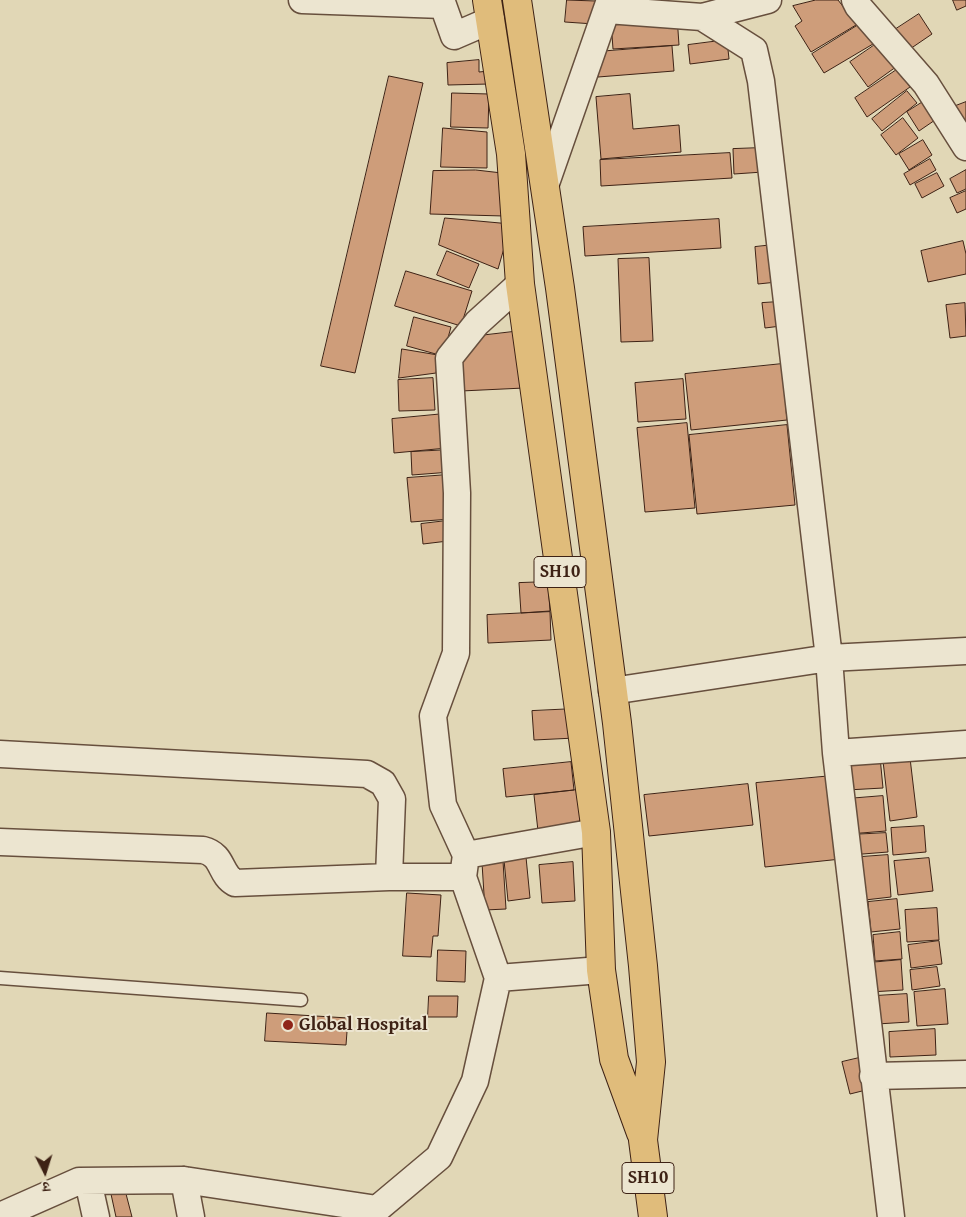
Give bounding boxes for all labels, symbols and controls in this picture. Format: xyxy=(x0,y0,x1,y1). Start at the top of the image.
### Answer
road number: SH10 xyxy=(534,556,586,588)
place label: Global Hospital xyxy=(299,1014,428,1036)
marker: Global Hospital xyxy=(281,1018,295,1032)
north arrow xyxy=(20,1147,70,1197)
road number: SH10 xyxy=(622,1162,674,1194)
text: उ xyxy=(42,1177,51,1197)

